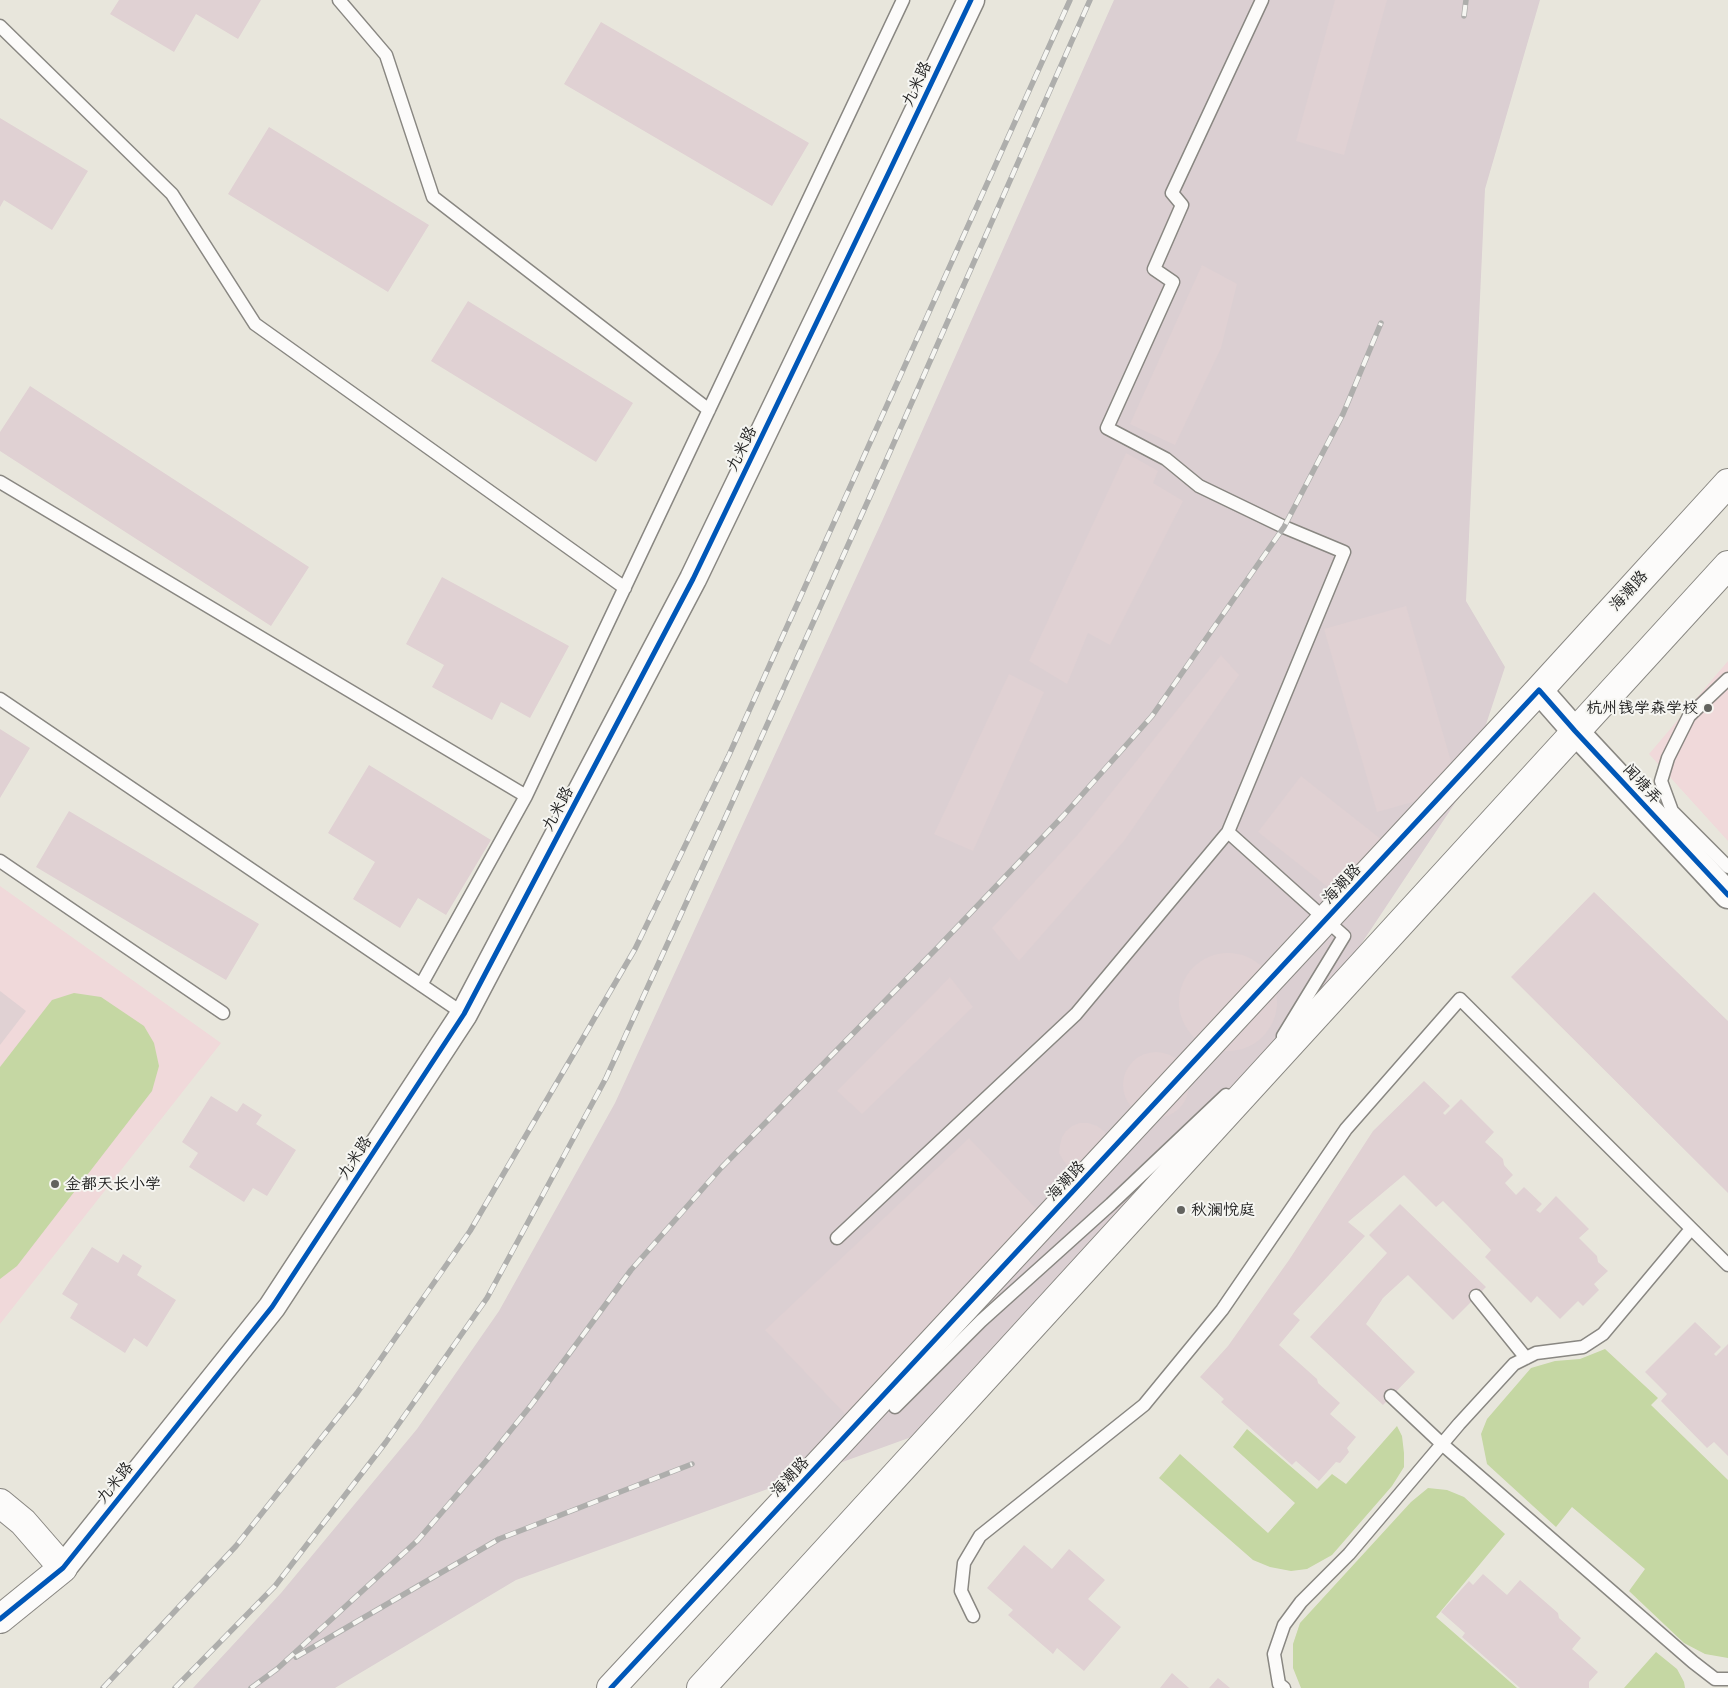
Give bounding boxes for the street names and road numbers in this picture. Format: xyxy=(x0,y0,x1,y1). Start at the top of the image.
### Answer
street label: 九米路 xyxy=(898,58,936,110)
street label: 九米路 xyxy=(723,423,761,475)
street label: 海潮路 xyxy=(1606,567,1652,615)
street label: 闻塘弄 xyxy=(1619,760,1665,808)
street label: 九米路 xyxy=(538,783,578,835)
street label: 海潮路 xyxy=(1319,860,1365,908)
street label: 九米路 xyxy=(334,1133,376,1183)
street label: 海潮路 xyxy=(1043,1157,1089,1205)
street label: 海潮路 xyxy=(767,1453,813,1501)
street label: 九米路 xyxy=(92,1458,138,1508)

